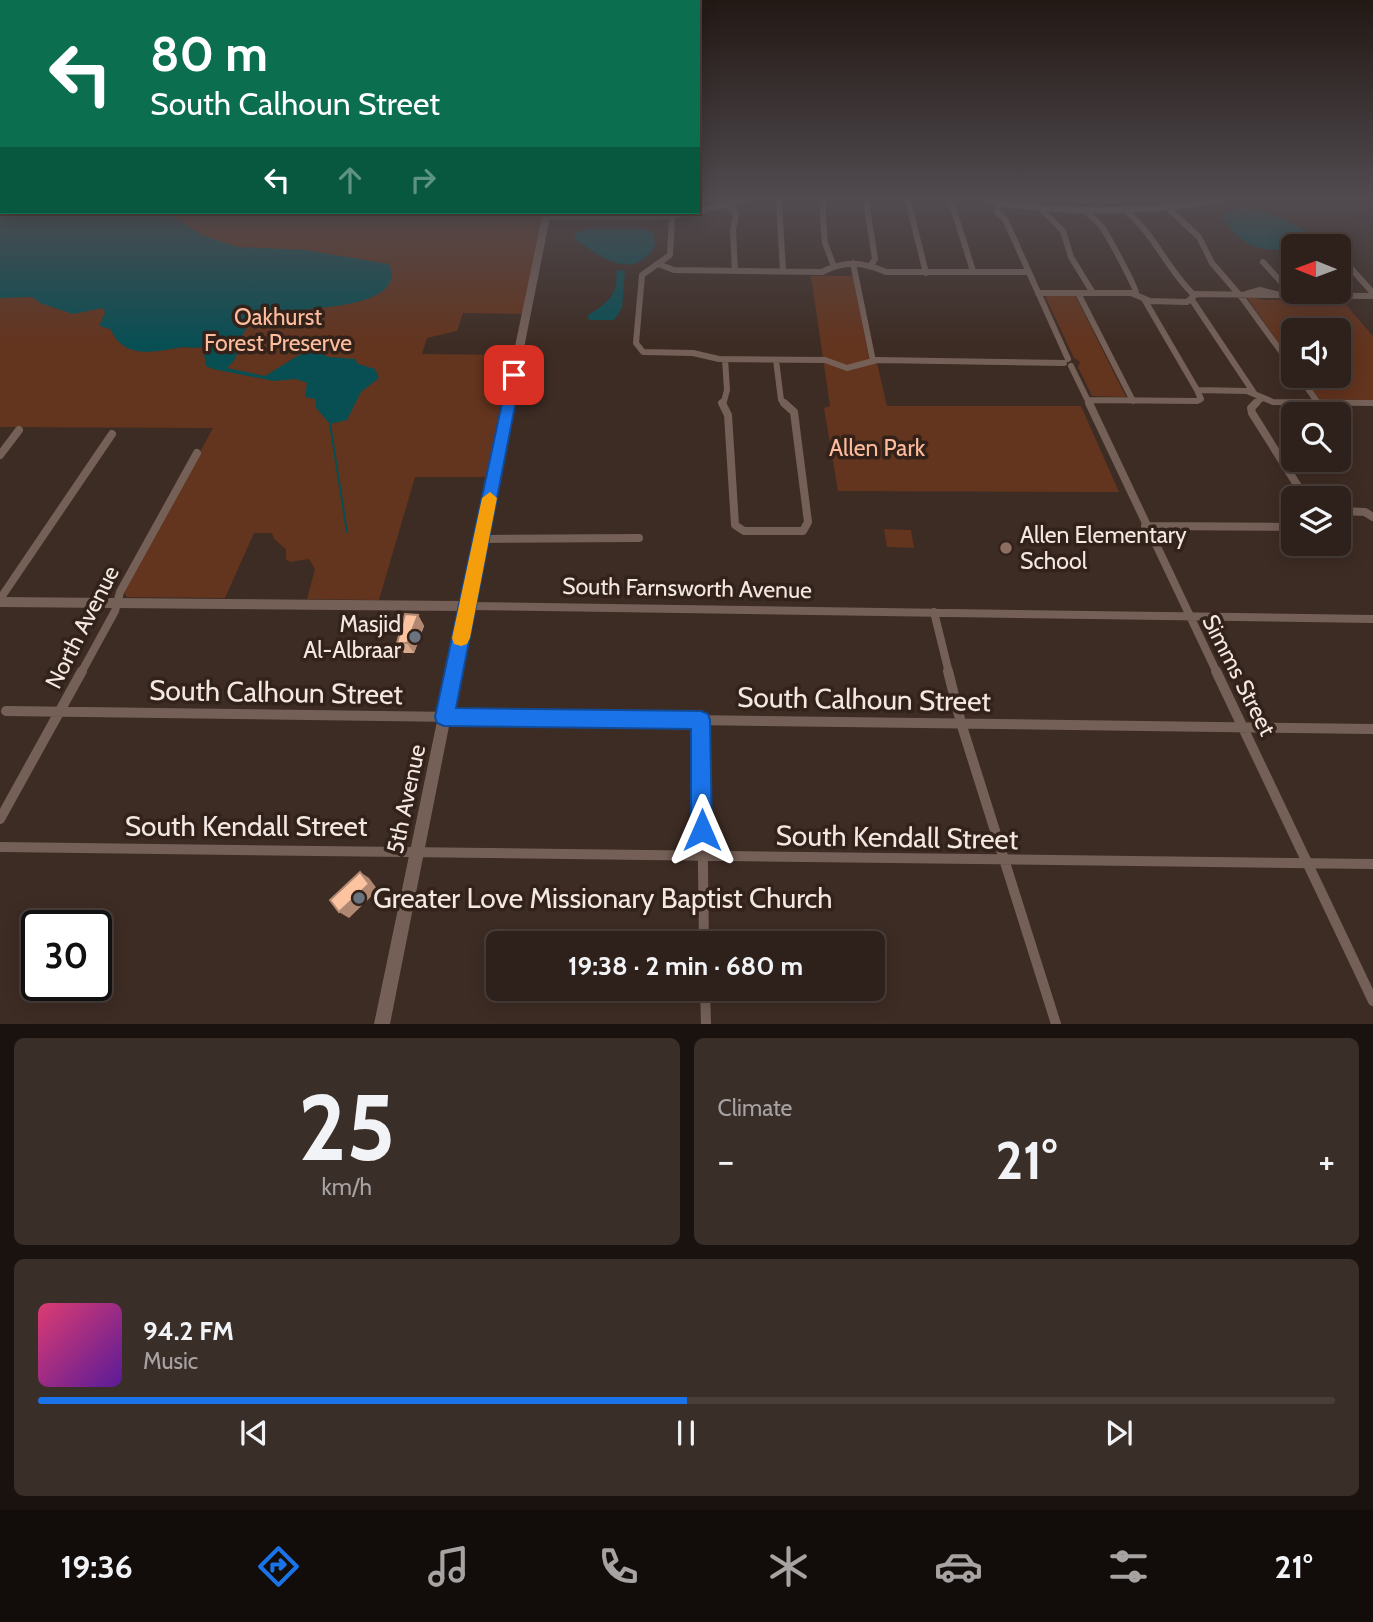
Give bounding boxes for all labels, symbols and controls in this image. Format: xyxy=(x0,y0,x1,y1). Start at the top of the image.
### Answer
text: 80 m xyxy=(150,24,268,83)
icon: left xyxy=(35,28,126,119)
text: South Calhoun Street xyxy=(150,84,440,123)
icon: left xyxy=(258,161,296,199)
icon: ahead xyxy=(331,161,369,199)
icon: right xyxy=(404,161,442,199)
north arrow xyxy=(1281,234,1351,304)
map controls xyxy=(1281,234,1351,556)
park label: Oakhurst Forest Preserve xyxy=(204,303,352,357)
button: sound xyxy=(1281,318,1351,388)
pin xyxy=(484,345,544,405)
icon: arrive xyxy=(495,356,533,394)
button: search xyxy=(1281,402,1351,472)
park label: Allen Park xyxy=(829,434,926,462)
button: layers xyxy=(1281,486,1351,556)
place label: Allen Elementary School xyxy=(1020,521,1187,575)
marker: Allen Elementary School xyxy=(998,540,1014,556)
street label: North Avenue xyxy=(39,561,125,693)
street label: South Farnsworth Avenue xyxy=(562,572,812,604)
place label: Masjid Al-Albraar xyxy=(303,610,402,664)
street label: Simms Street xyxy=(1196,610,1282,741)
marker: Masjid Al-Albraar xyxy=(407,629,423,645)
street label: South Calhoun Street xyxy=(149,673,403,711)
street label: South Calhoun Street xyxy=(737,680,991,718)
street label: 5th Avenue xyxy=(381,742,431,856)
position arrow xyxy=(665,793,739,867)
street label: South Kendall Street xyxy=(125,809,367,843)
street label: South Kendall Street xyxy=(775,818,1019,856)
place label: Greater Love Missionary Baptist Church xyxy=(373,881,833,915)
marker: Greater Love Missionary Baptist Church xyxy=(351,890,367,906)
speed limit sign: 30 xyxy=(21,910,112,1001)
text: 19:38 · 2 min · 680 m xyxy=(568,950,803,982)
text: 25 xyxy=(298,1072,395,1183)
text: Climate xyxy=(718,1094,792,1122)
text: 21° xyxy=(995,1129,1057,1192)
text: − xyxy=(718,1137,734,1184)
text: + xyxy=(1318,1137,1335,1184)
text: km/h xyxy=(322,1173,372,1201)
text: 94.2 FM xyxy=(143,1315,234,1347)
text: Music xyxy=(143,1347,198,1375)
icon: previous xyxy=(235,1414,273,1452)
icon: pause xyxy=(667,1414,705,1452)
icon: next xyxy=(1100,1414,1138,1452)
icon: directions xyxy=(254,1542,303,1591)
icon: music xyxy=(424,1542,473,1591)
icon: phone xyxy=(594,1542,643,1591)
icon: climate xyxy=(764,1542,813,1591)
icon: car xyxy=(934,1542,983,1591)
icon: filters xyxy=(1104,1542,1153,1591)
text: 19:36 xyxy=(61,1547,133,1586)
text: 21° xyxy=(1274,1547,1312,1586)

